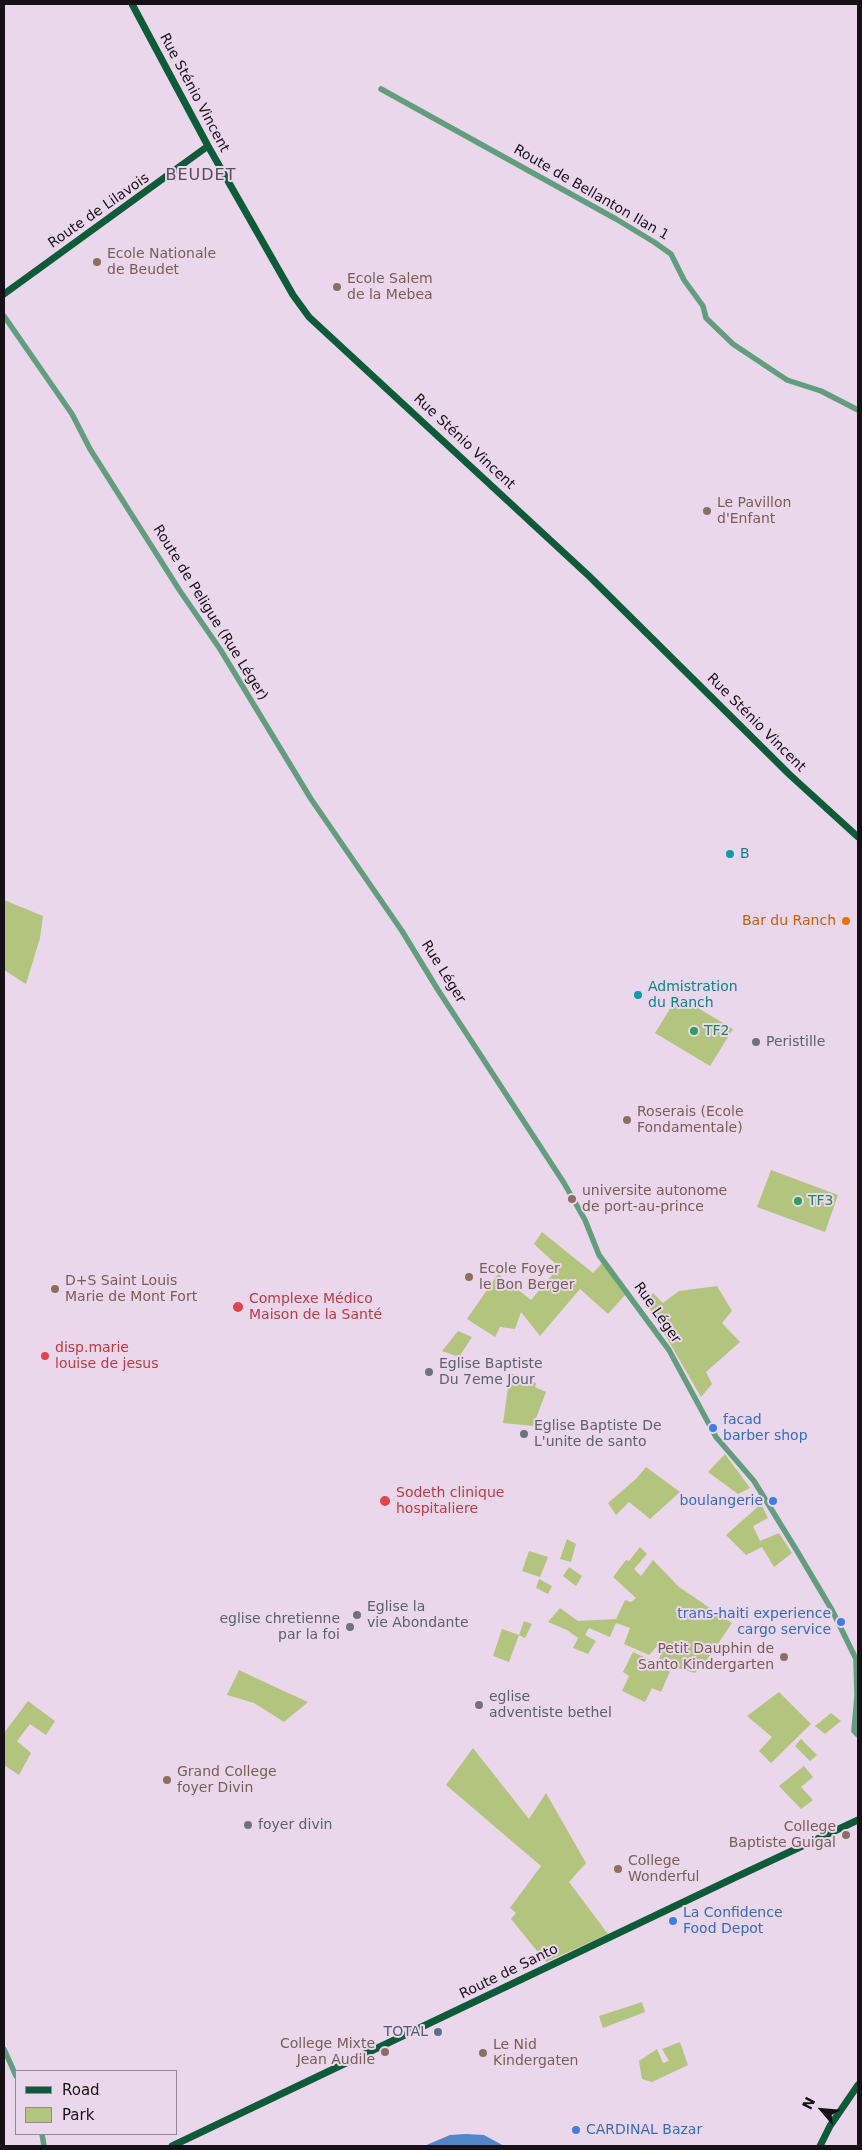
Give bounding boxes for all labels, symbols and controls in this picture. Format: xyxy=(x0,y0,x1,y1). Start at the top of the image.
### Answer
street label: Rue Sténio Vincent xyxy=(155,31,233,155)
street label: Route de Bellanton Ilan 1 xyxy=(510,142,672,244)
district label: BEUDET xyxy=(165,166,237,186)
street label: Route de Lilavois xyxy=(45,170,153,252)
place label: Ecole Nationale de Beudet xyxy=(107,246,216,278)
marker: Ecole Nationale de Beudet xyxy=(91,256,103,268)
place label: Ecole Salem de la Mebea xyxy=(347,271,433,304)
marker: Ecole Salem de la Mebea xyxy=(331,281,343,293)
street label: Rue Sténio Vincent xyxy=(410,391,518,493)
place label: Le Pavillon d'Enfant xyxy=(717,495,791,528)
marker: Le Pavillon d'Enfant xyxy=(701,505,713,517)
street label: Route de Peligue (Rue Léger) xyxy=(149,522,271,704)
street label: Rue Sténio Vincent xyxy=(703,670,809,776)
place label: B xyxy=(740,846,750,862)
marker: B xyxy=(724,848,736,860)
place label: Bar du Ranch xyxy=(742,913,836,929)
marker: Bar du Ranch xyxy=(840,915,852,927)
street label: Rue Léger xyxy=(417,938,469,1006)
place label: Admistration du Ranch xyxy=(648,979,738,1012)
marker: Admistration du Ranch xyxy=(632,989,644,1001)
place label: TF2 xyxy=(704,1023,730,1039)
marker: TF2 xyxy=(688,1025,700,1037)
place label: Peristille xyxy=(766,1034,825,1050)
marker: Peristille xyxy=(750,1036,762,1048)
place label: Roserais (Ecole Fondamentale) xyxy=(637,1104,744,1136)
marker: Roserais (Ecole Fondamentale) xyxy=(621,1114,633,1126)
place label: universite autonome de port-au-prince xyxy=(582,1183,727,1216)
marker: universite autonome de port-au-prince xyxy=(566,1193,578,1205)
place label: TF3 xyxy=(808,1193,834,1209)
marker: TF3 xyxy=(792,1195,804,1207)
place label: Ecole Foyer le Bon Berger xyxy=(479,1261,574,1294)
marker: Ecole Foyer le Bon Berger xyxy=(463,1271,475,1283)
place label: D+S Saint Louis Marie de Mont Fort xyxy=(65,1273,197,1305)
street label: Rue Léger xyxy=(630,1279,684,1347)
marker: D+S Saint Louis Marie de Mont Fort xyxy=(49,1283,61,1295)
place label: Complexe Médico Maison de la Santé xyxy=(249,1291,382,1324)
marker: Complexe Médico Maison de la Santé xyxy=(231,1300,245,1314)
place label: disp.marie louise de jesus xyxy=(55,1340,158,1372)
marker: disp.marie louise de jesus xyxy=(39,1350,51,1362)
place label: Eglise Baptiste Du 7eme Jour xyxy=(439,1356,543,1388)
marker: Eglise Baptiste Du 7eme Jour xyxy=(423,1366,435,1378)
place label: facad barber shop xyxy=(723,1412,808,1444)
place label: Eglise Baptiste De L'unite de santo xyxy=(534,1418,662,1450)
marker: facad barber shop xyxy=(707,1422,719,1434)
marker: Eglise Baptiste De L'unite de santo xyxy=(518,1428,530,1440)
place label: Sodeth clinique hospitaliere xyxy=(396,1485,504,1518)
place label: boulangerie xyxy=(680,1493,763,1509)
marker: Sodeth clinique hospitaliere xyxy=(378,1494,392,1508)
marker: boulangerie xyxy=(767,1495,779,1507)
place label: Eglise la vie Abondante xyxy=(367,1599,469,1631)
place label: trans-haiti experience cargo service xyxy=(677,1606,831,1638)
marker: Eglise la vie Abondante xyxy=(351,1609,363,1621)
place label: eglise chretienne par la foi xyxy=(219,1611,340,1644)
marker: trans-haiti experience cargo service xyxy=(835,1616,847,1628)
marker: eglise chretienne par la foi xyxy=(344,1621,356,1633)
place label: Petit Dauphin de Santo Kindergarten xyxy=(638,1641,774,1674)
marker: Petit Dauphin de Santo Kindergarten xyxy=(778,1651,790,1663)
place label: eglise adventiste bethel xyxy=(489,1689,612,1721)
marker: eglise adventiste bethel xyxy=(473,1699,485,1711)
place label: Grand College foyer Divin xyxy=(177,1764,277,1796)
marker: Grand College foyer Divin xyxy=(161,1774,173,1786)
place label: foyer divin xyxy=(258,1817,332,1833)
marker: foyer divin xyxy=(242,1819,254,1831)
place label: College Baptiste Guigal xyxy=(729,1819,836,1851)
marker: College Baptiste Guigal xyxy=(840,1829,852,1841)
place label: College Wonderful xyxy=(628,1853,699,1885)
marker: College Wonderful xyxy=(612,1863,624,1875)
place label: La Confidence Food Depot xyxy=(683,1905,783,1938)
marker: La Confidence Food Depot xyxy=(667,1915,679,1927)
street label: Route de Santo xyxy=(457,1941,561,2003)
place label: TOTAL xyxy=(384,2024,428,2040)
marker: TOTAL xyxy=(432,2026,444,2038)
place label: College Mixte Jean Audile xyxy=(280,2036,375,2068)
place label: Le Nid Kindergaten xyxy=(493,2037,578,2070)
marker: College Mixte Jean Audile xyxy=(379,2046,391,2058)
marker: Le Nid Kindergaten xyxy=(477,2047,489,2059)
legend xyxy=(15,2070,178,2135)
text: Road xyxy=(62,2081,100,2099)
north arrow xyxy=(797,2085,847,2135)
text: N xyxy=(799,2094,818,2112)
text: Park xyxy=(62,2106,94,2124)
place label: CARDINAL Bazar xyxy=(586,2122,702,2138)
marker: CARDINAL Bazar xyxy=(570,2124,582,2136)

